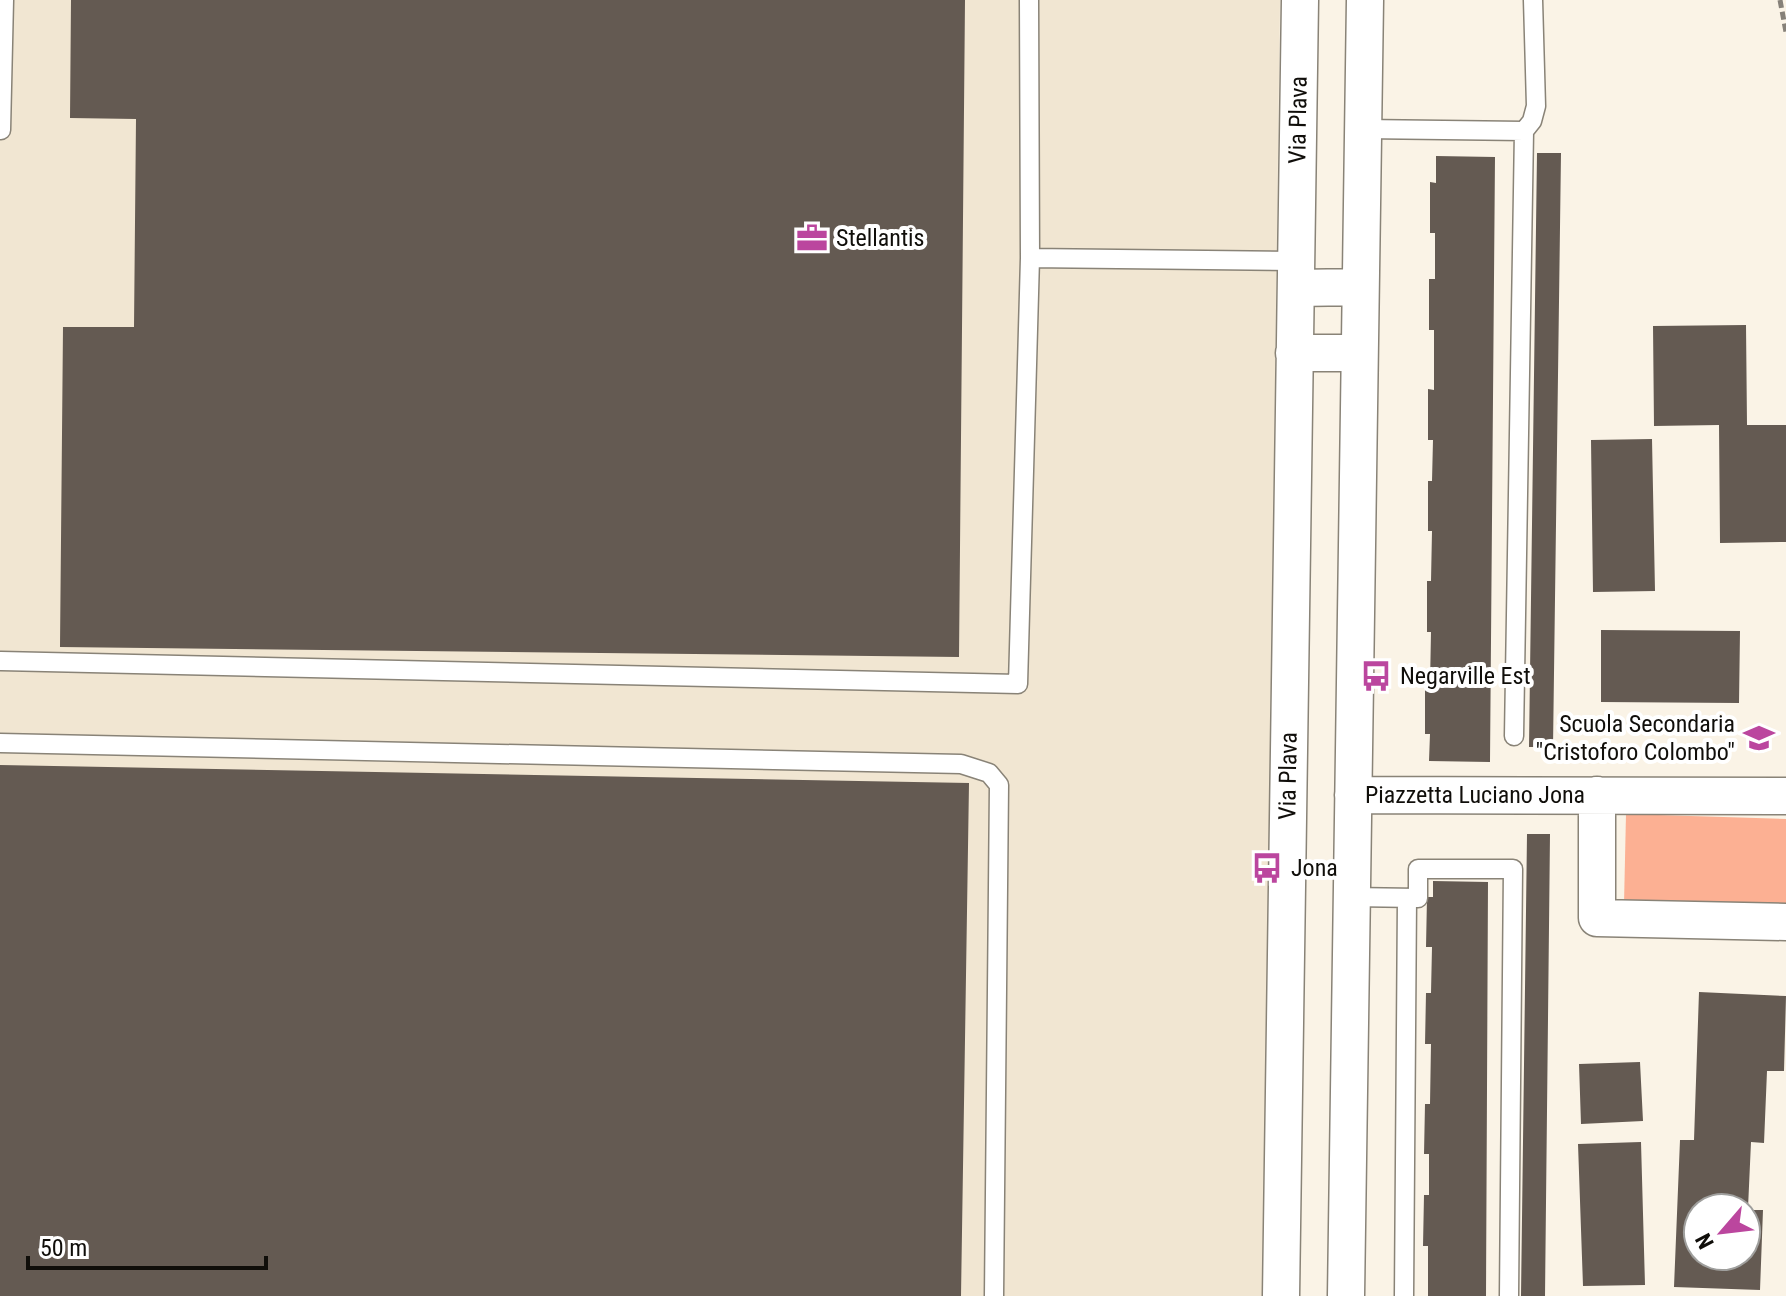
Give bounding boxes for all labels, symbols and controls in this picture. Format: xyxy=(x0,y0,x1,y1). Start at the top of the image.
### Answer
street label: Via Plava xyxy=(1283,76,1313,164)
office icon: Stellantis xyxy=(795,221,829,255)
place label: Stellantis xyxy=(836,224,925,252)
bus stop icon: Negarville Est xyxy=(1359,659,1393,693)
place label: Negarville Est xyxy=(1400,662,1531,690)
place label: Scuola Secondaria "Cristoforo Colombo" xyxy=(1536,710,1735,766)
school or university icon: Scuola Secondaria "Cristoforo Colombo" xyxy=(1742,721,1776,755)
street label: Via Plava xyxy=(1273,732,1303,820)
street label: Piazzetta Luciano Jona xyxy=(1365,781,1585,809)
bus stop icon: Jona xyxy=(1250,851,1284,885)
place label: Jona xyxy=(1291,854,1338,882)
north arrow xyxy=(1682,1192,1762,1272)
scale bar xyxy=(28,1220,266,1270)
text: N xyxy=(1691,1229,1719,1253)
text: 50 m xyxy=(40,1234,87,1262)

